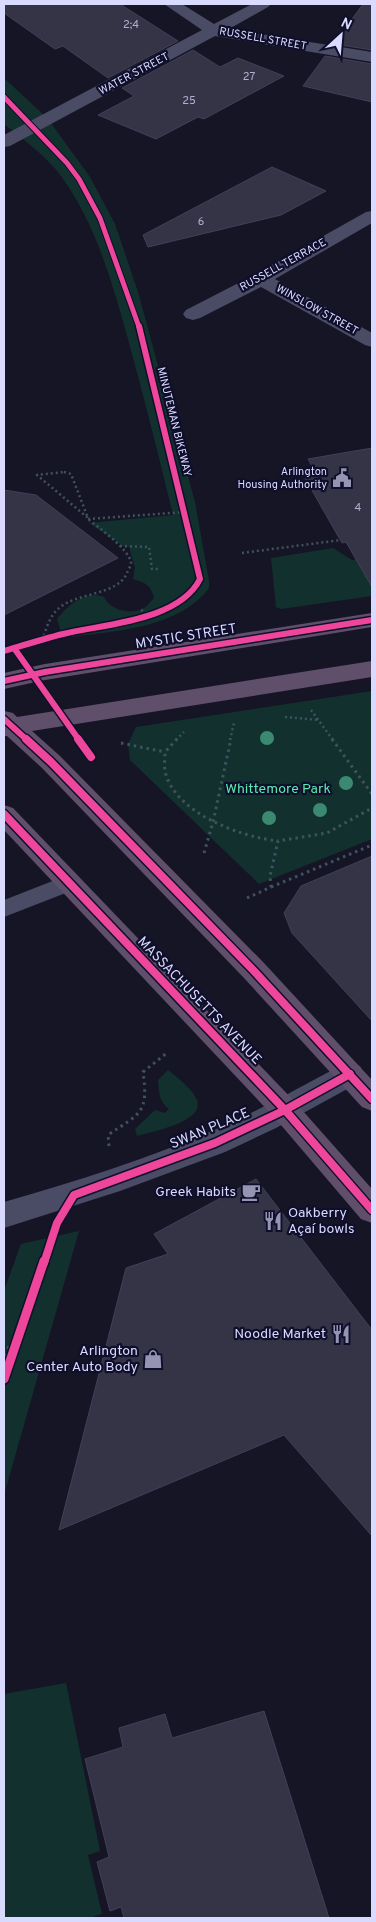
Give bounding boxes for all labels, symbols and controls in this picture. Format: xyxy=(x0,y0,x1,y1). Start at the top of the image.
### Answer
north arrow xyxy=(316,10,366,60)
text: N xyxy=(338,15,354,35)
house number: 2;4 xyxy=(123,18,139,32)
street label: RUSSELL STREET xyxy=(218,24,308,54)
street label: WATER STREET xyxy=(97,50,171,98)
house number: 27 xyxy=(243,70,255,84)
house number: 25 xyxy=(182,94,196,108)
house number: 6 xyxy=(198,215,204,229)
street label: RUSSELL TERRACE xyxy=(237,235,329,295)
street label: WINSLOW STREET xyxy=(274,282,360,338)
street label: MINUTEMAN BIKEWAY xyxy=(154,366,194,478)
place label: Arlington Housing Authority xyxy=(238,465,327,492)
public building icon: Arlington Housing Authority xyxy=(331,467,353,489)
house number: 4 xyxy=(355,501,362,515)
street label: MYSTIC STREET xyxy=(134,621,238,653)
park label: Whittemore Park xyxy=(225,781,331,798)
street label: MASSACHUSETTS AVENUE xyxy=(133,933,265,1069)
street label: SWAN PLACE xyxy=(168,1105,252,1153)
cafe icon: Greek Habits xyxy=(240,1181,262,1203)
place label: Greek Habits xyxy=(155,1184,236,1201)
place label: Oakberry Açaí bowls xyxy=(288,1205,354,1238)
restaurant icon: Oakberry Açaí bowls xyxy=(262,1210,284,1232)
restaurant icon: Noodle Market xyxy=(330,1323,352,1345)
place label: Noodle Market xyxy=(234,1326,326,1343)
place label: Arlington Center Auto Body xyxy=(26,1343,138,1376)
shop icon: Arlington Center Auto Body xyxy=(142,1348,164,1370)

